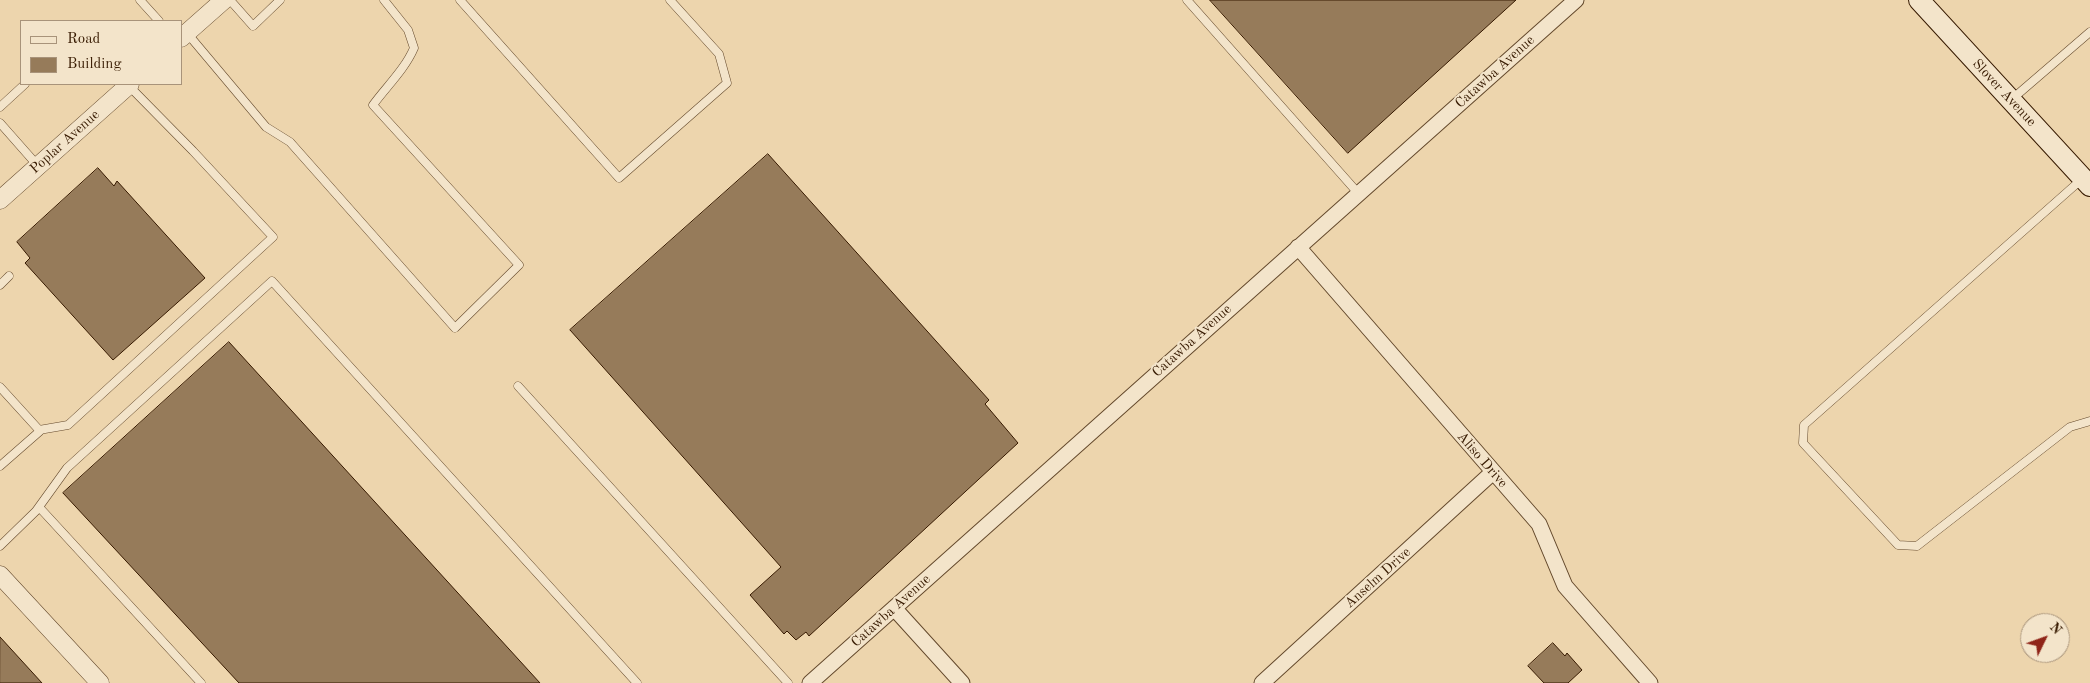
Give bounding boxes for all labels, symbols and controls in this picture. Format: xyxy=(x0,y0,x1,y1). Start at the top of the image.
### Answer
legend xyxy=(20,20,182,85)
text: Road xyxy=(67,32,100,47)
street label: Catawba Avenue xyxy=(1452,32,1538,112)
street label: Slover Avenue xyxy=(1968,56,2040,130)
text: Building xyxy=(67,57,122,72)
street label: Poplar Avenue xyxy=(27,106,103,178)
street label: Catawba Avenue xyxy=(1149,301,1235,381)
street label: Aliso Drive xyxy=(1453,429,1511,491)
street label: Anselm Drive xyxy=(1341,544,1415,612)
street label: Catawba Avenue xyxy=(848,571,934,651)
north arrow xyxy=(2020,613,2070,663)
text: N xyxy=(2047,620,2064,637)

